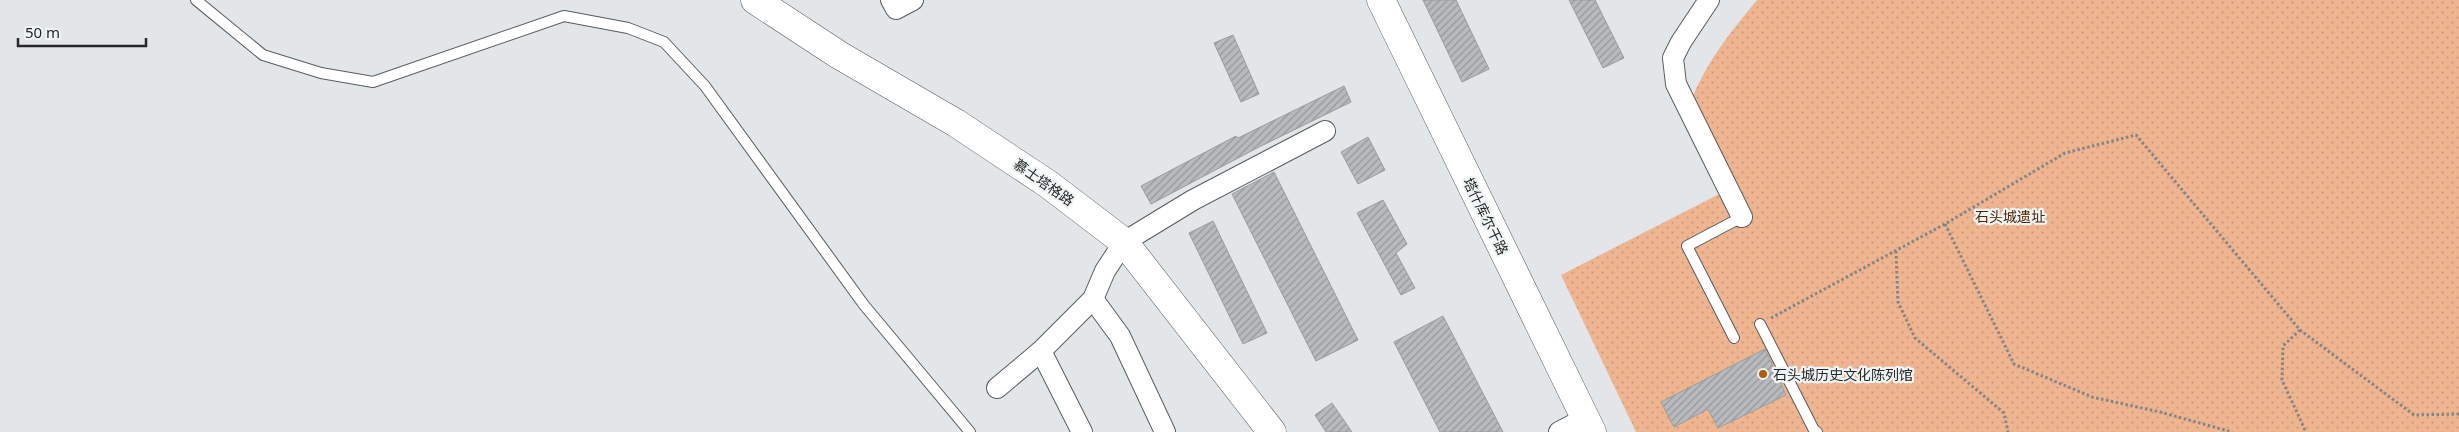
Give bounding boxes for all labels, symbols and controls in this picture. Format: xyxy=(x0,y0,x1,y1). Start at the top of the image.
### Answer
scale bar xyxy=(18,15,145,47)
text: 50 m xyxy=(25,22,60,42)
street label: 慕士塔格路 xyxy=(1010,154,1078,210)
street label: 塔什库尔干路 xyxy=(1459,174,1513,258)
park label: 石头城遗址 xyxy=(1975,207,2045,226)
place label: 石头城历史文化陈列馆 xyxy=(1773,365,1913,384)
marker: 石头城历史文化陈列馆 xyxy=(1757,368,1769,380)

